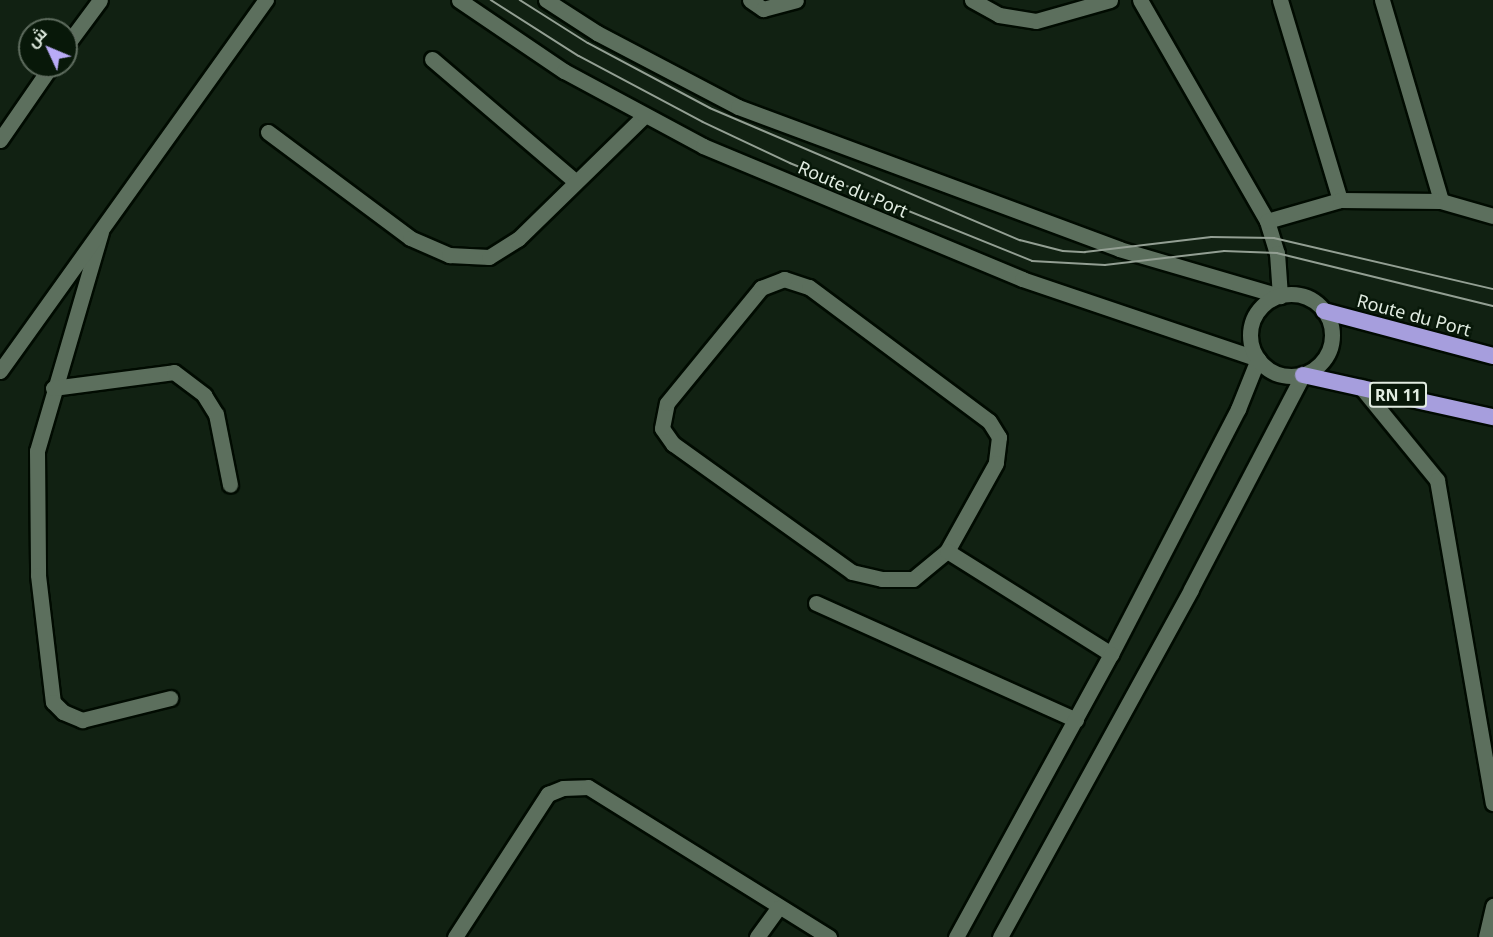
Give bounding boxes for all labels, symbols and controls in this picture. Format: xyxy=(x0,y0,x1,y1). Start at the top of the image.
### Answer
north arrow xyxy=(18,18,78,78)
text: ش xyxy=(21,22,52,52)
street label: Route du Port xyxy=(795,156,911,222)
street label: Route du Port xyxy=(1355,289,1473,341)
road number: RN 11 xyxy=(1368,382,1428,408)

